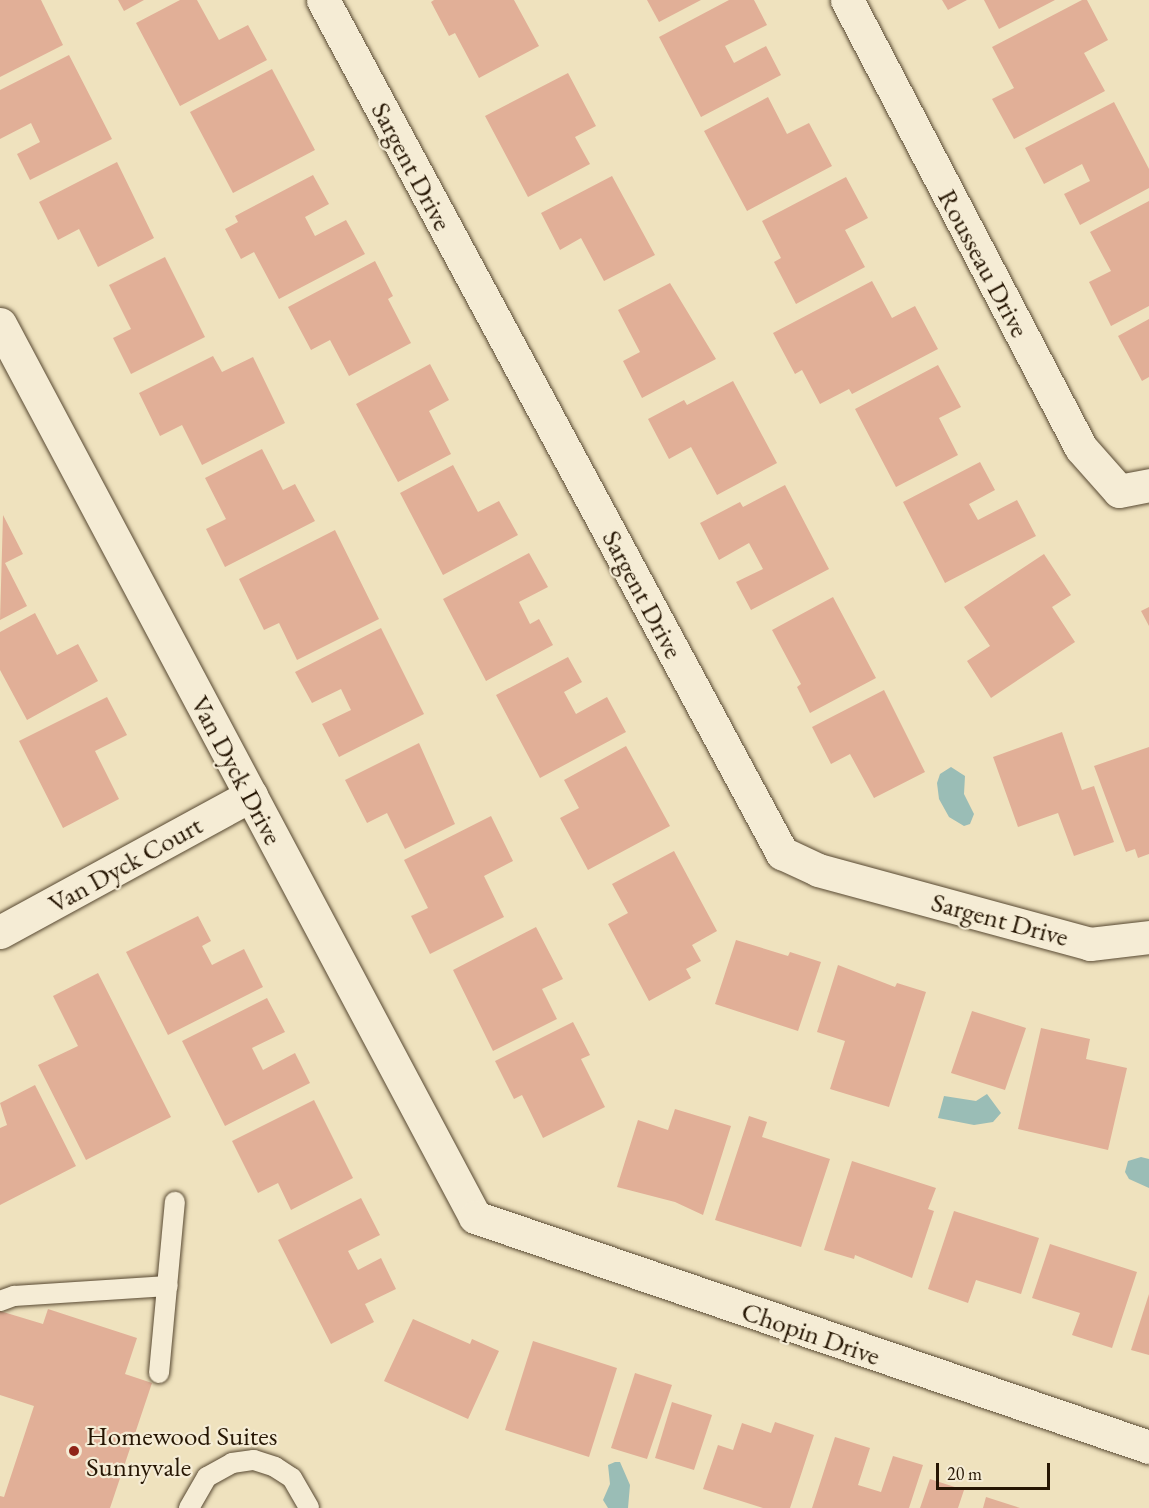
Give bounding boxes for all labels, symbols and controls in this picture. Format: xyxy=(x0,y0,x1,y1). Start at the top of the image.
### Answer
street label: Sargent Drive xyxy=(365,96,459,236)
street label: Rousseau Drive xyxy=(931,183,1037,343)
street label: Sargent Drive xyxy=(596,524,690,664)
street label: Van Dyck Drive xyxy=(184,690,290,850)
street label: Van Dyck Court xyxy=(42,808,208,920)
street label: Sargent Drive xyxy=(928,885,1072,953)
street label: Chopin Drive xyxy=(737,1294,885,1372)
place label: Homewood Suites Sunnyvale xyxy=(86,1419,278,1482)
marker: Homewood Suites Sunnyvale xyxy=(67,1444,81,1458)
scale bar xyxy=(939,1451,1053,1489)
text: 20 m xyxy=(947,1462,982,1485)

